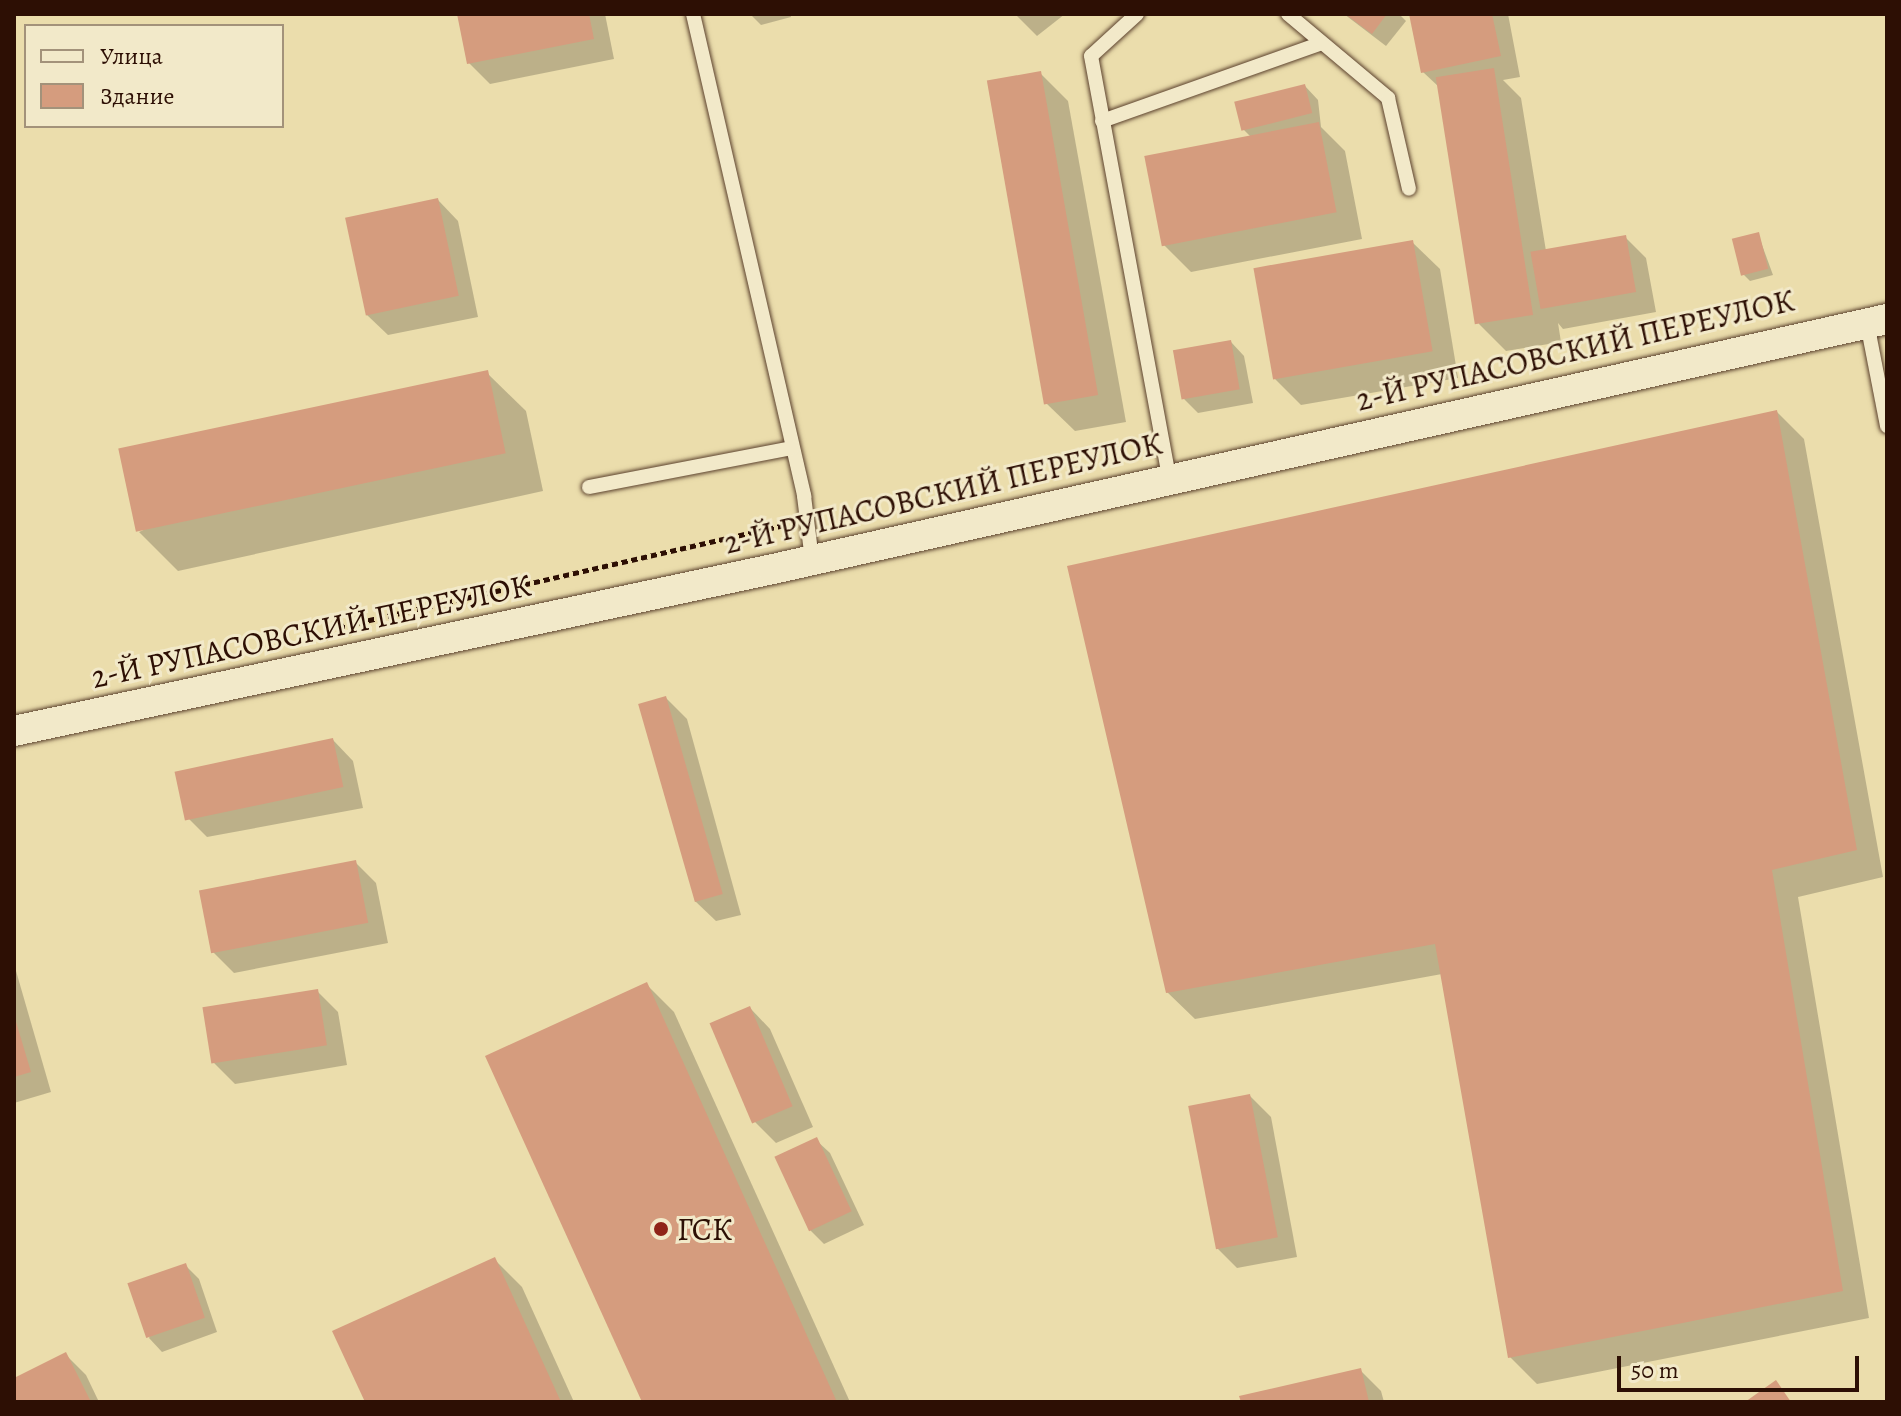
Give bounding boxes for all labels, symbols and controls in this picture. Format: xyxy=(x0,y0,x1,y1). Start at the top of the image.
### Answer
legend xyxy=(24,24,284,128)
text: Улица xyxy=(100,40,163,72)
text: Здание xyxy=(100,80,175,112)
street label: 2-Й РУПАСОВСКИЙ ПЕРЕУЛОК xyxy=(1352,281,1798,419)
street label: 2-Й РУПАСОВСКИЙ ПЕРЕУЛОК xyxy=(720,424,1166,562)
street label: 2-Й РУПАСОВСКИЙ ПЕРЕУЛОК xyxy=(88,566,534,696)
place label: ГСК xyxy=(677,1210,732,1248)
marker: ГСК xyxy=(652,1220,670,1238)
scale bar xyxy=(1621,1340,1863,1390)
text: 50 m xyxy=(1631,1354,1679,1386)

